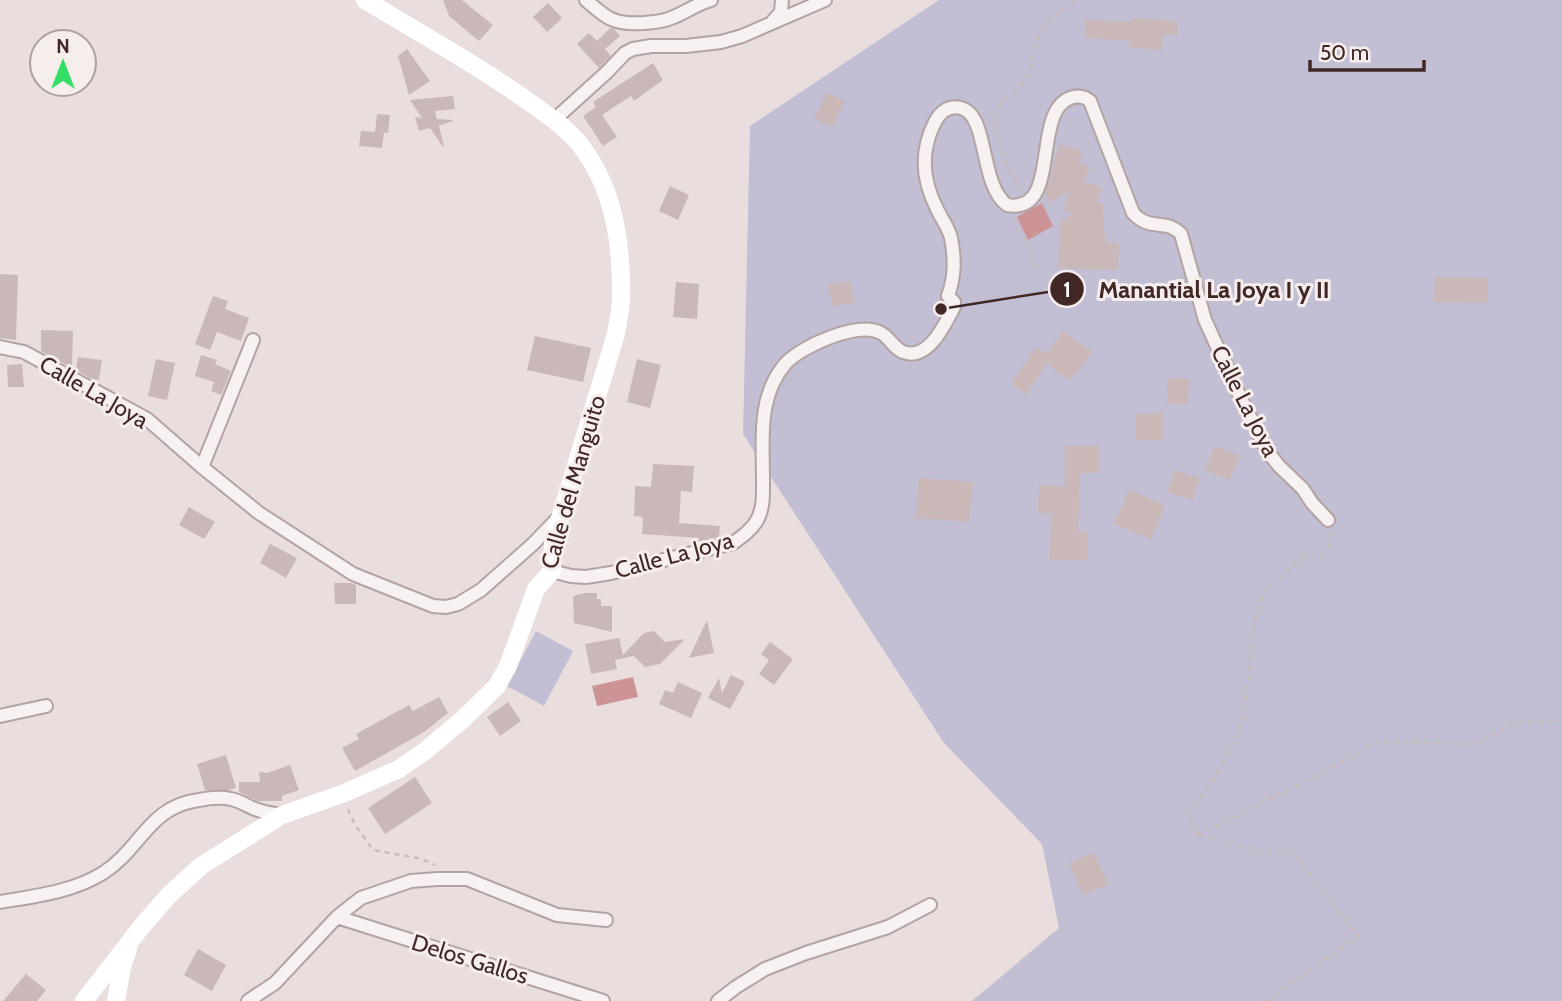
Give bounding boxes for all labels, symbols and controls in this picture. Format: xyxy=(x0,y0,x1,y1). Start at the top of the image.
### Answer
north arrow xyxy=(28,28,98,98)
scale bar xyxy=(1310,28,1424,72)
text: N xyxy=(56,35,70,58)
text: 50 m xyxy=(1320,40,1369,65)
callout: Manantial La Joya I y II xyxy=(1050,267,1344,312)
text: Manantial La Joya I y II xyxy=(1098,275,1330,304)
text: 1 xyxy=(1063,277,1071,302)
street label: Calle La Joya xyxy=(1205,341,1285,461)
street label: Calle La Joya xyxy=(35,350,153,434)
street label: Calle del Manguito xyxy=(535,392,611,572)
street label: Calle La Joya xyxy=(612,526,736,584)
street label: Delos Gallos xyxy=(408,928,532,990)

